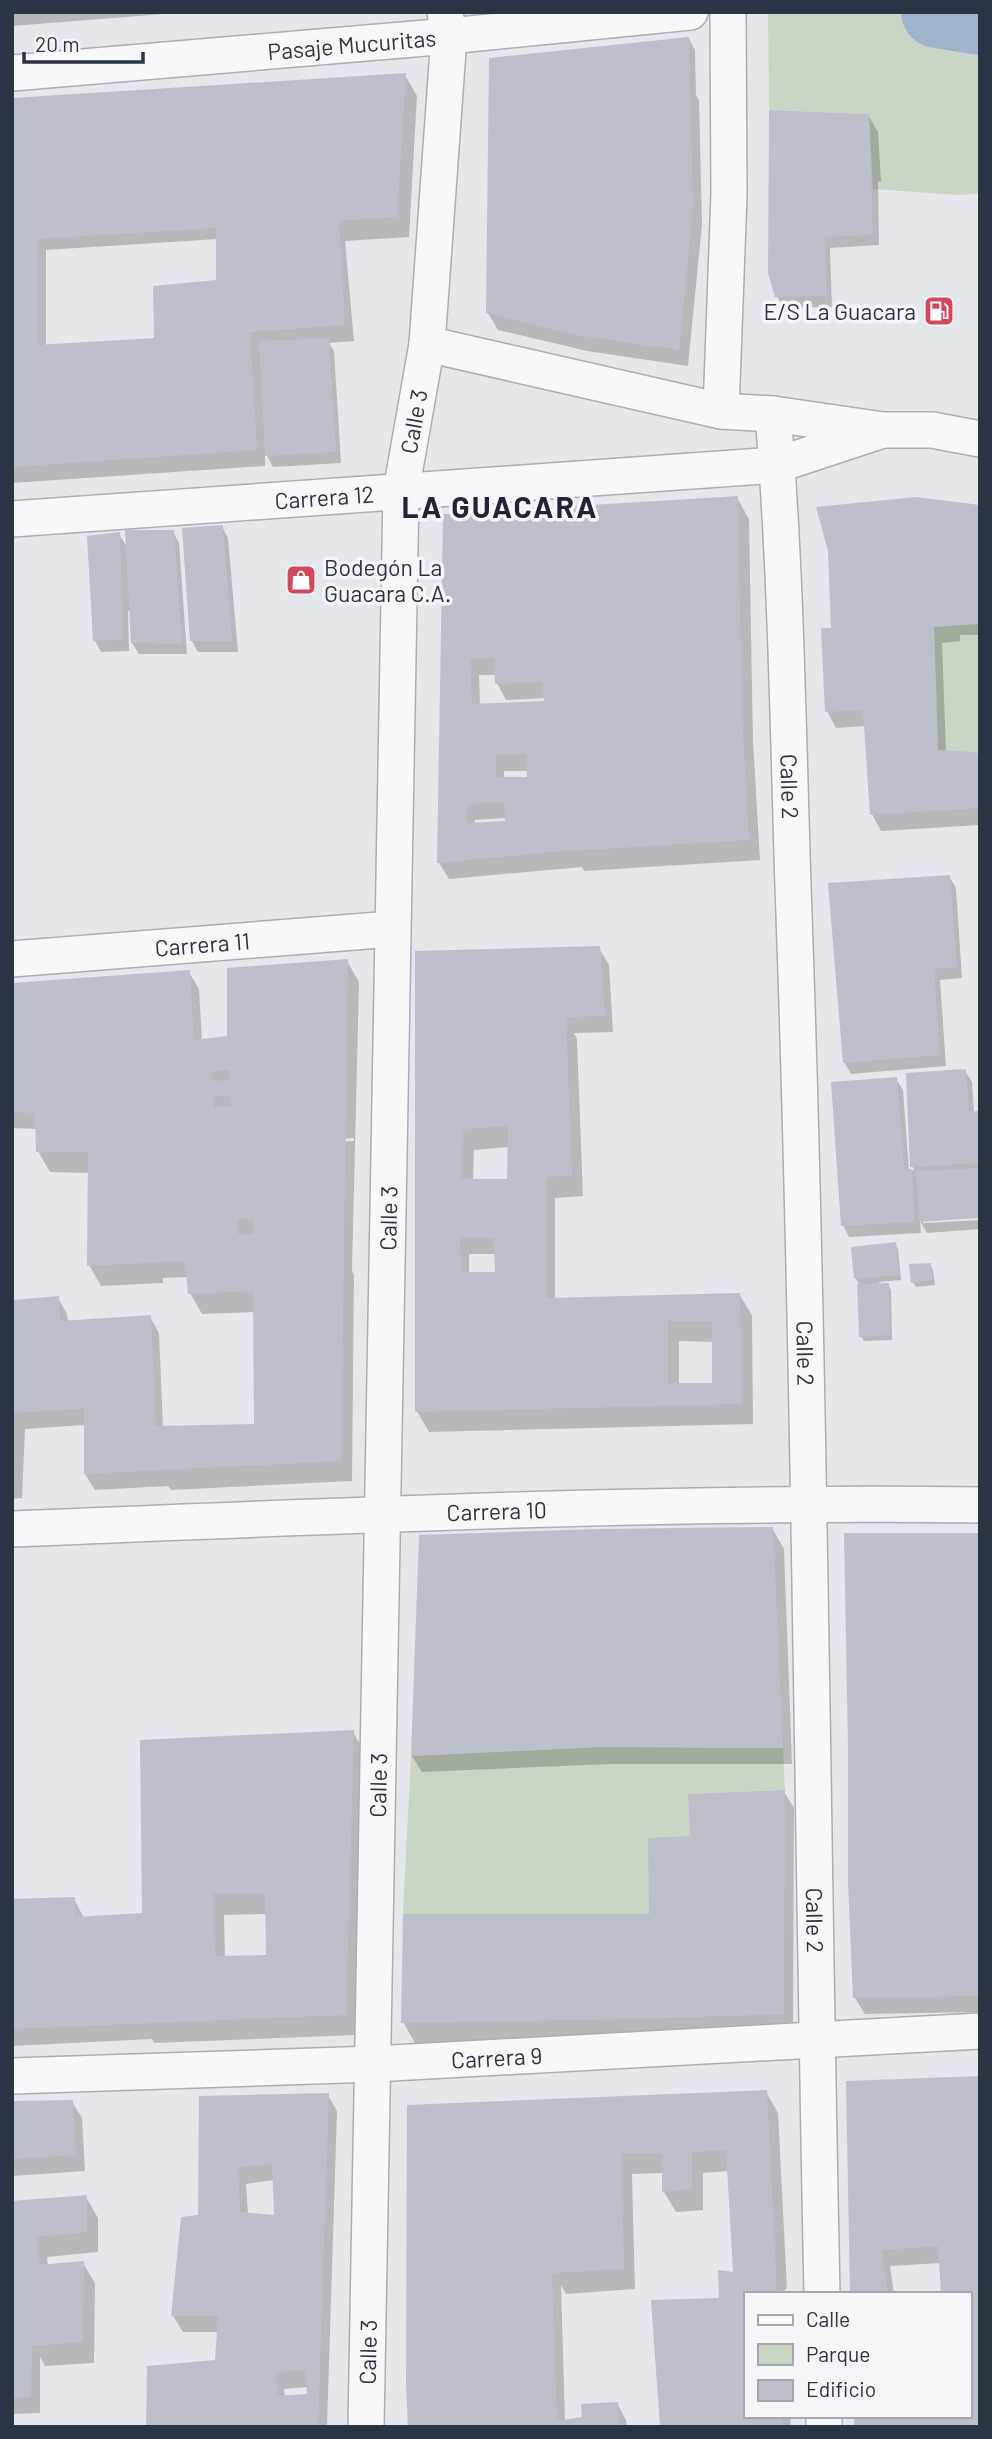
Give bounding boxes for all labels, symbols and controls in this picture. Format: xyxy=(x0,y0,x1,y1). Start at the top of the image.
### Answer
scale bar xyxy=(24,21,144,65)
street label: Pasaje Mucuritas xyxy=(266,23,437,65)
text: 20 m xyxy=(35,31,80,56)
fuel station icon: E/S La Guacara xyxy=(922,294,956,328)
place label: E/S La Guacara xyxy=(763,297,916,325)
street label: Calle 3 xyxy=(394,387,433,456)
street label: Carrera 12 xyxy=(274,479,375,514)
district label: LA GUACARA xyxy=(402,488,598,524)
place label: Bodegón La Guacara C.A. xyxy=(324,553,451,607)
shop icon: Bodegón La Guacara C.A. xyxy=(284,563,318,597)
street label: Calle 2 xyxy=(775,753,805,820)
street label: Carrera 11 xyxy=(154,926,251,962)
street label: Calle 3 xyxy=(373,1185,402,1251)
street label: Calle 2 xyxy=(791,1320,820,1386)
street label: Carrera 10 xyxy=(446,1495,547,1526)
street label: Calle 3 xyxy=(363,1752,392,1818)
street label: Calle 2 xyxy=(801,1887,830,1953)
street label: Carrera 9 xyxy=(450,2041,543,2074)
legend xyxy=(744,2292,971,2418)
text: Calle xyxy=(806,2306,850,2331)
street label: Calle 3 xyxy=(353,2319,382,2385)
text: Parque xyxy=(806,2341,871,2366)
text: Edificio xyxy=(806,2376,876,2401)

